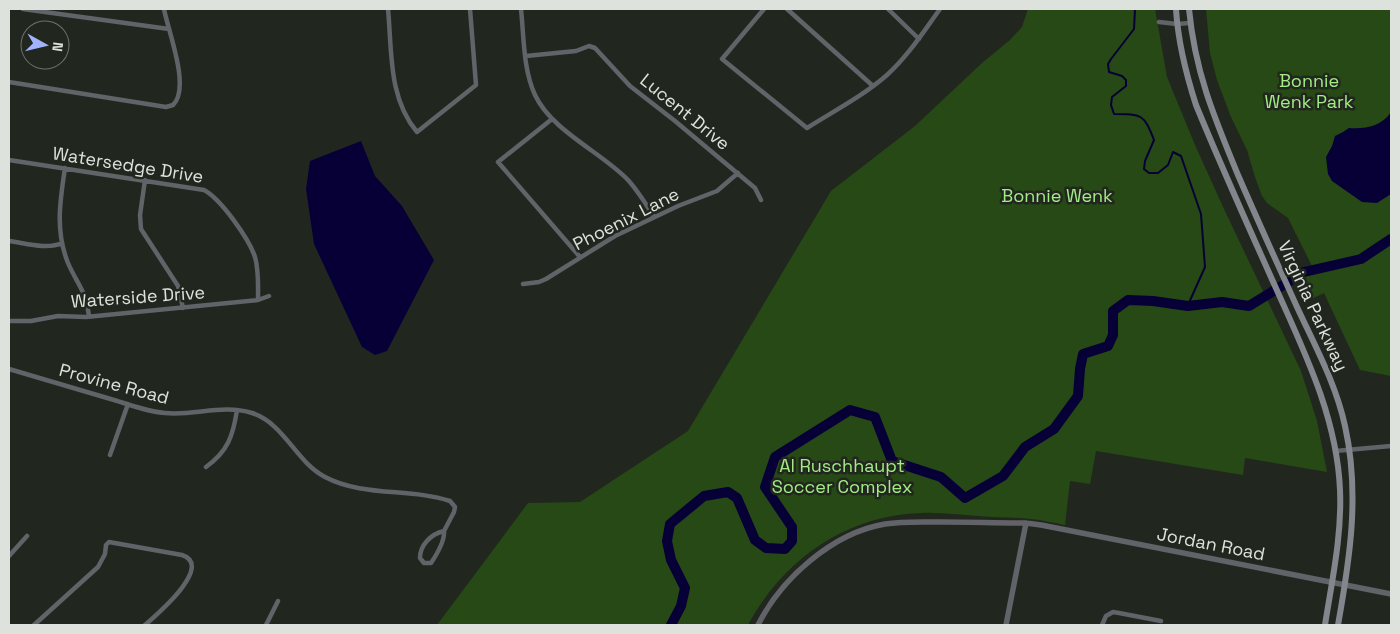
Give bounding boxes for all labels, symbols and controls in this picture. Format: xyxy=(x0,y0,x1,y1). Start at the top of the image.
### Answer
north arrow xyxy=(20,20,70,70)
text: N xyxy=(48,41,67,53)
street label: Lucent Drive xyxy=(636,68,735,155)
park label: Bonnie Wenk Park xyxy=(1265,69,1354,113)
street label: Watersedge Drive xyxy=(51,141,205,188)
street label: Phoenix Lane xyxy=(569,182,683,255)
park label: Bonnie Wenk xyxy=(1001,184,1113,207)
street label: Virginia Parkway xyxy=(1273,237,1354,375)
street label: Waterside Drive xyxy=(70,280,206,313)
street label: Provine Road xyxy=(57,358,172,409)
park label: Al Ruschhaupt Soccer Complex xyxy=(772,454,912,498)
street label: Jordan Road xyxy=(1155,522,1267,565)

